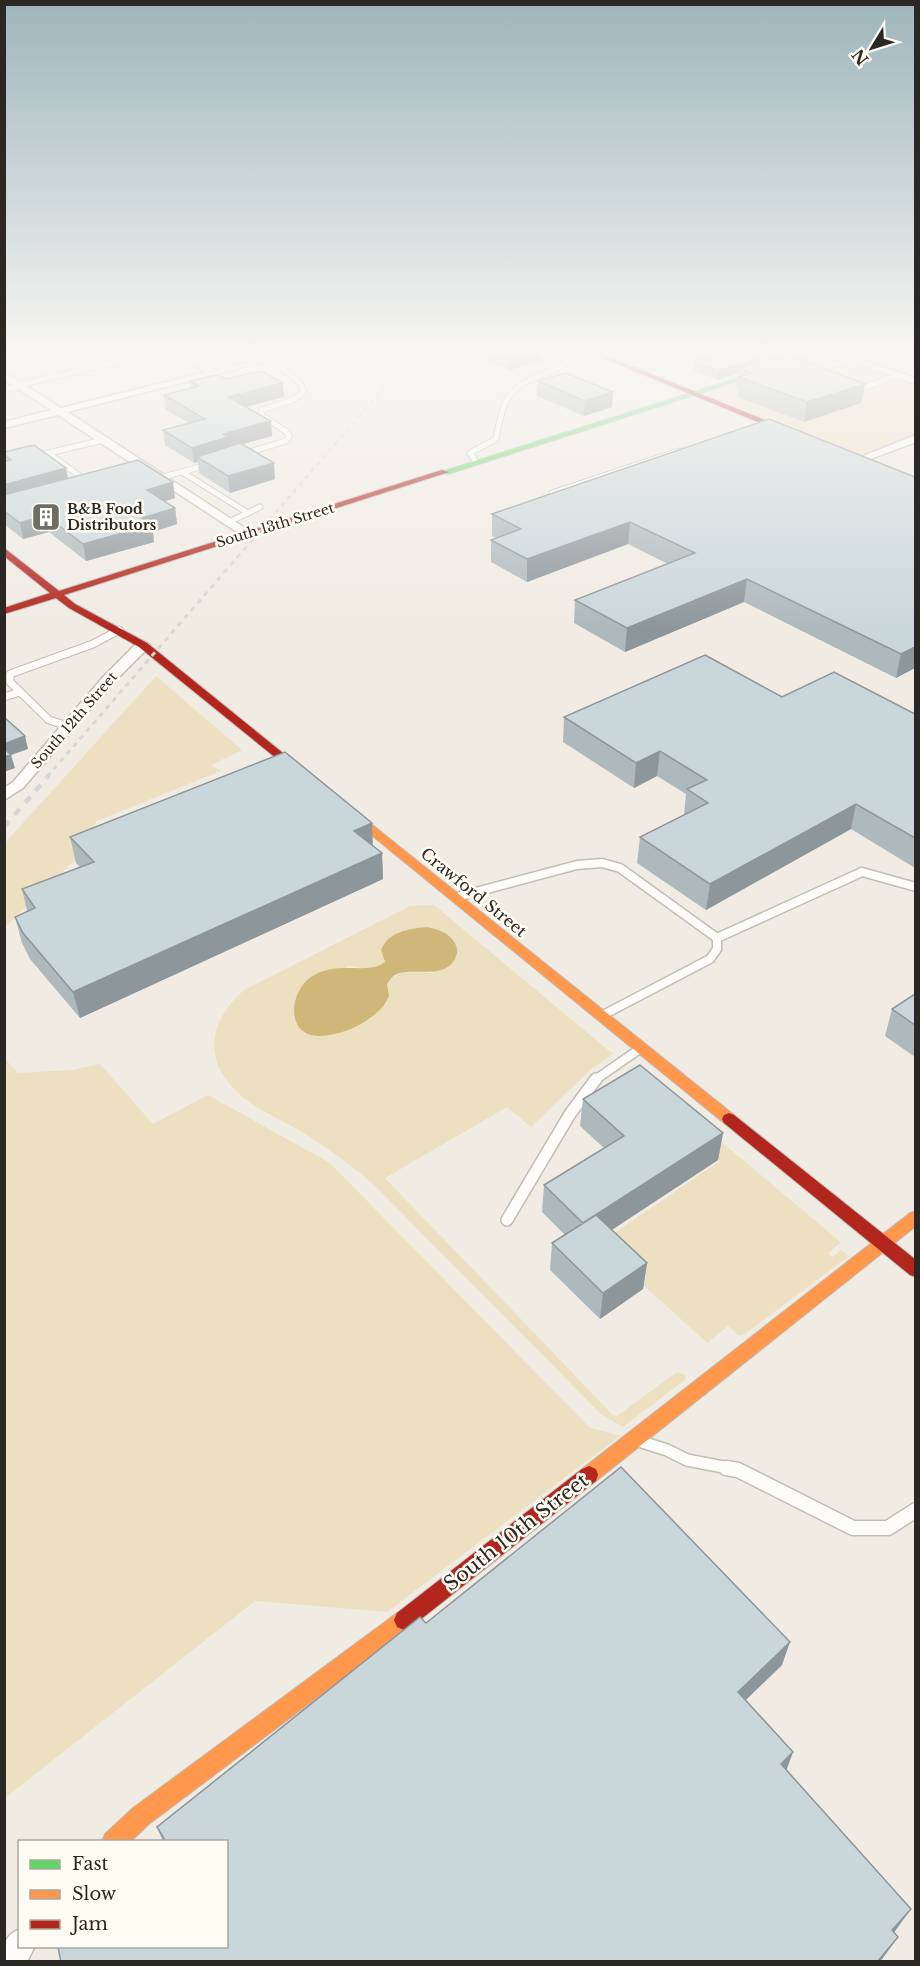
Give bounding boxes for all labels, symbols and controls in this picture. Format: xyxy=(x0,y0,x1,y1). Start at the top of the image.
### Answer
north arrow xyxy=(842,18,902,78)
text: N xyxy=(848,45,873,69)
street label: South 13th Street xyxy=(214,498,337,552)
place label: B&B Food Distributors xyxy=(67,500,157,534)
building icon: B&B Food Distributors xyxy=(30,501,62,533)
street label: South 12th Street xyxy=(27,667,121,772)
street label: Crawford Street xyxy=(417,843,531,941)
street label: South 10th Street xyxy=(439,1468,593,1596)
legend xyxy=(18,1840,228,1948)
text: Fast xyxy=(72,1853,109,1875)
text: Slow xyxy=(72,1883,117,1905)
text: Jam xyxy=(70,1913,108,1935)

